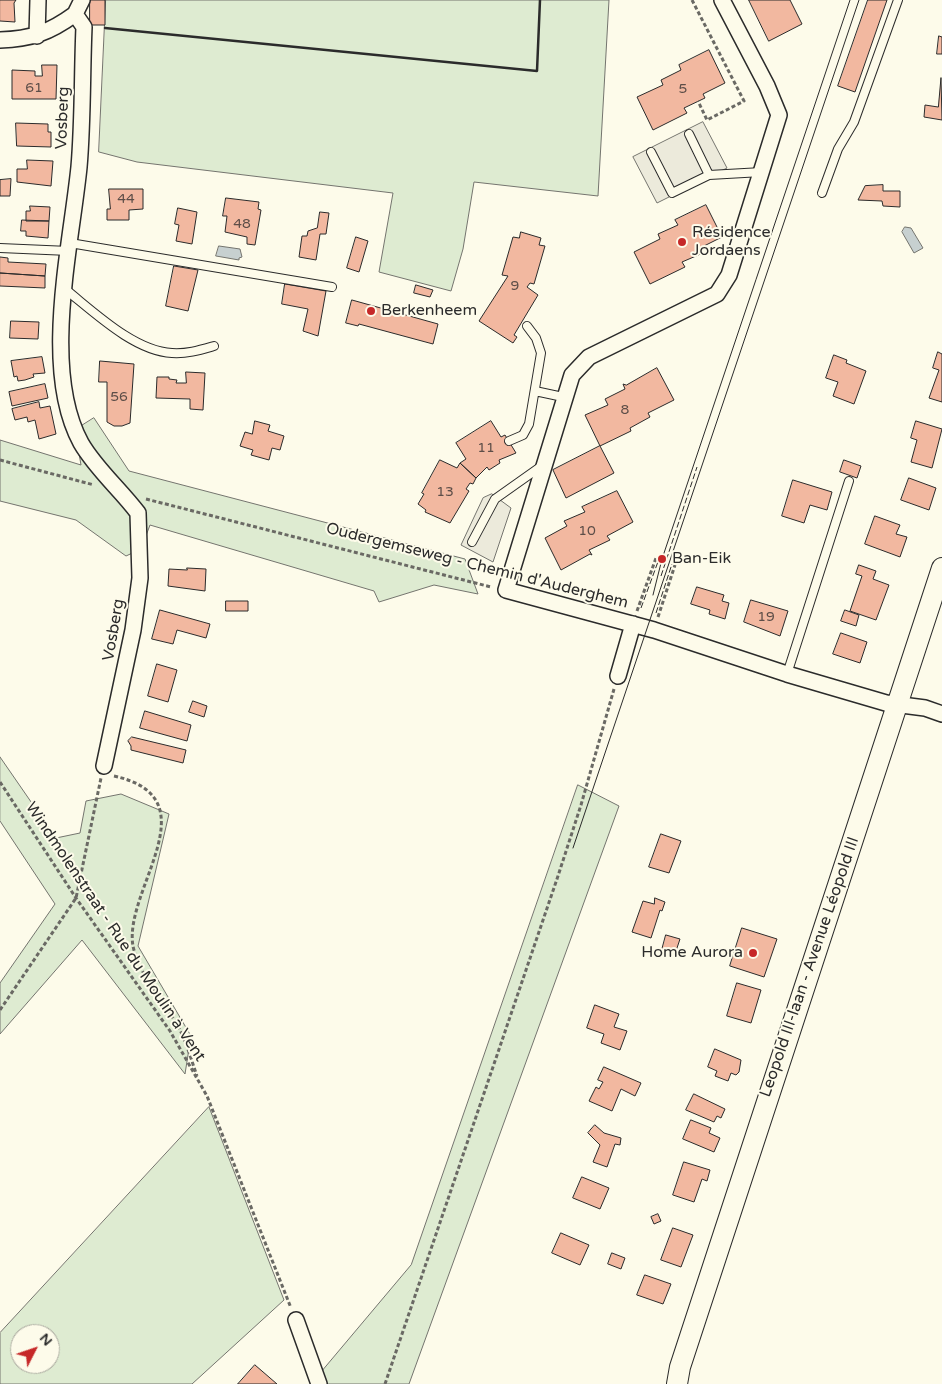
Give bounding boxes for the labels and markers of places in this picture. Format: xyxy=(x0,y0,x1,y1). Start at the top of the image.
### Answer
place label: Résidence Jordaens xyxy=(692,223,771,261)
marker: Résidence Jordaens xyxy=(676,236,688,248)
place label: Berkenheem xyxy=(381,301,477,321)
marker: Berkenheem xyxy=(365,305,377,317)
place label: Ban-Eik xyxy=(672,549,731,569)
marker: Ban-Eik xyxy=(656,553,668,565)
place label: Home Aurora xyxy=(641,943,743,963)
marker: Home Aurora xyxy=(747,947,759,959)

